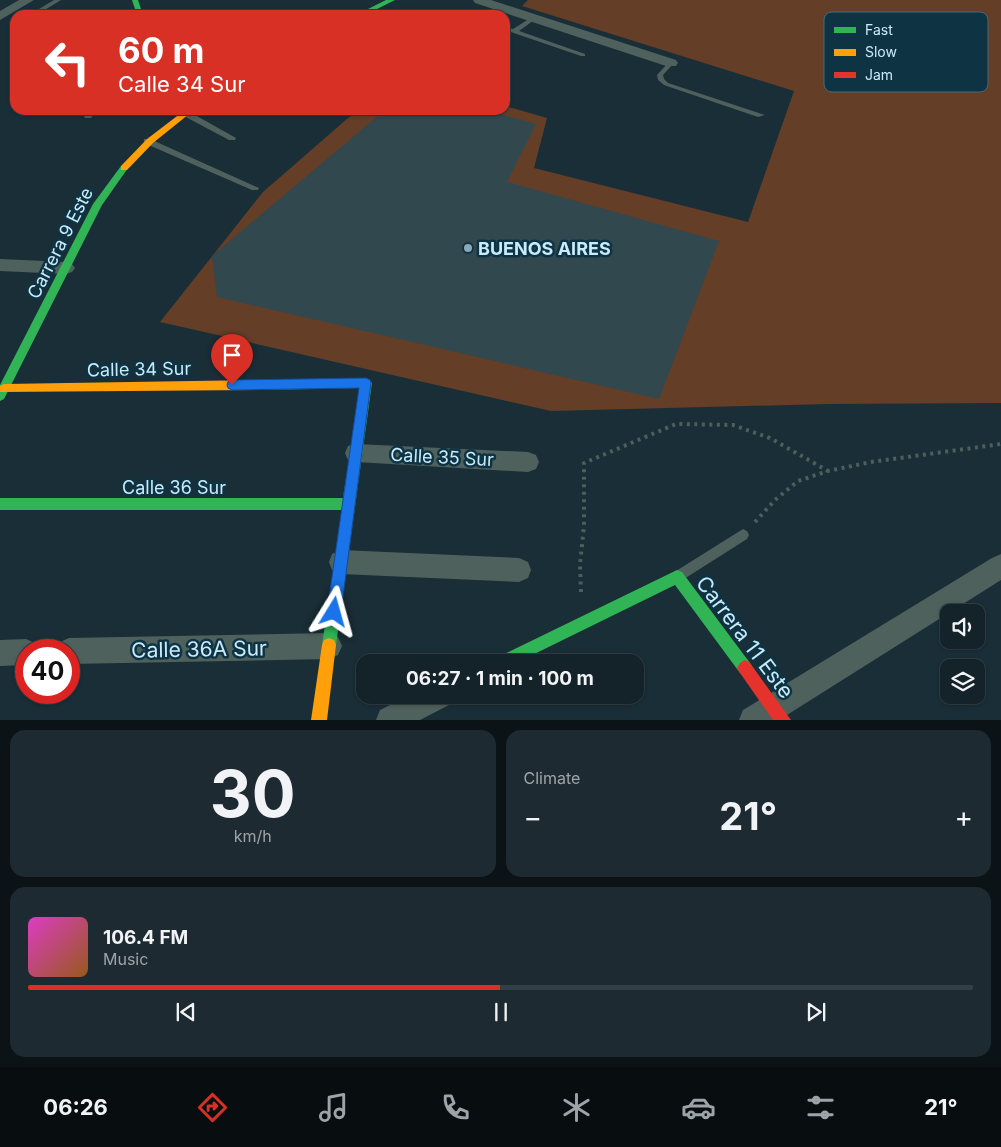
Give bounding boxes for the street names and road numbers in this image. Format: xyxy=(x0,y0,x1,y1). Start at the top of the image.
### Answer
street label: Carrera 9 Este xyxy=(23,184,97,302)
street label: Calle 34 Sur xyxy=(87,358,192,380)
street label: Calle 35 Sur xyxy=(390,444,495,470)
street label: Calle 36 Sur xyxy=(122,477,226,498)
street label: Carrera 11 Este xyxy=(691,571,799,703)
street label: Calle 36A Sur xyxy=(131,635,267,663)

